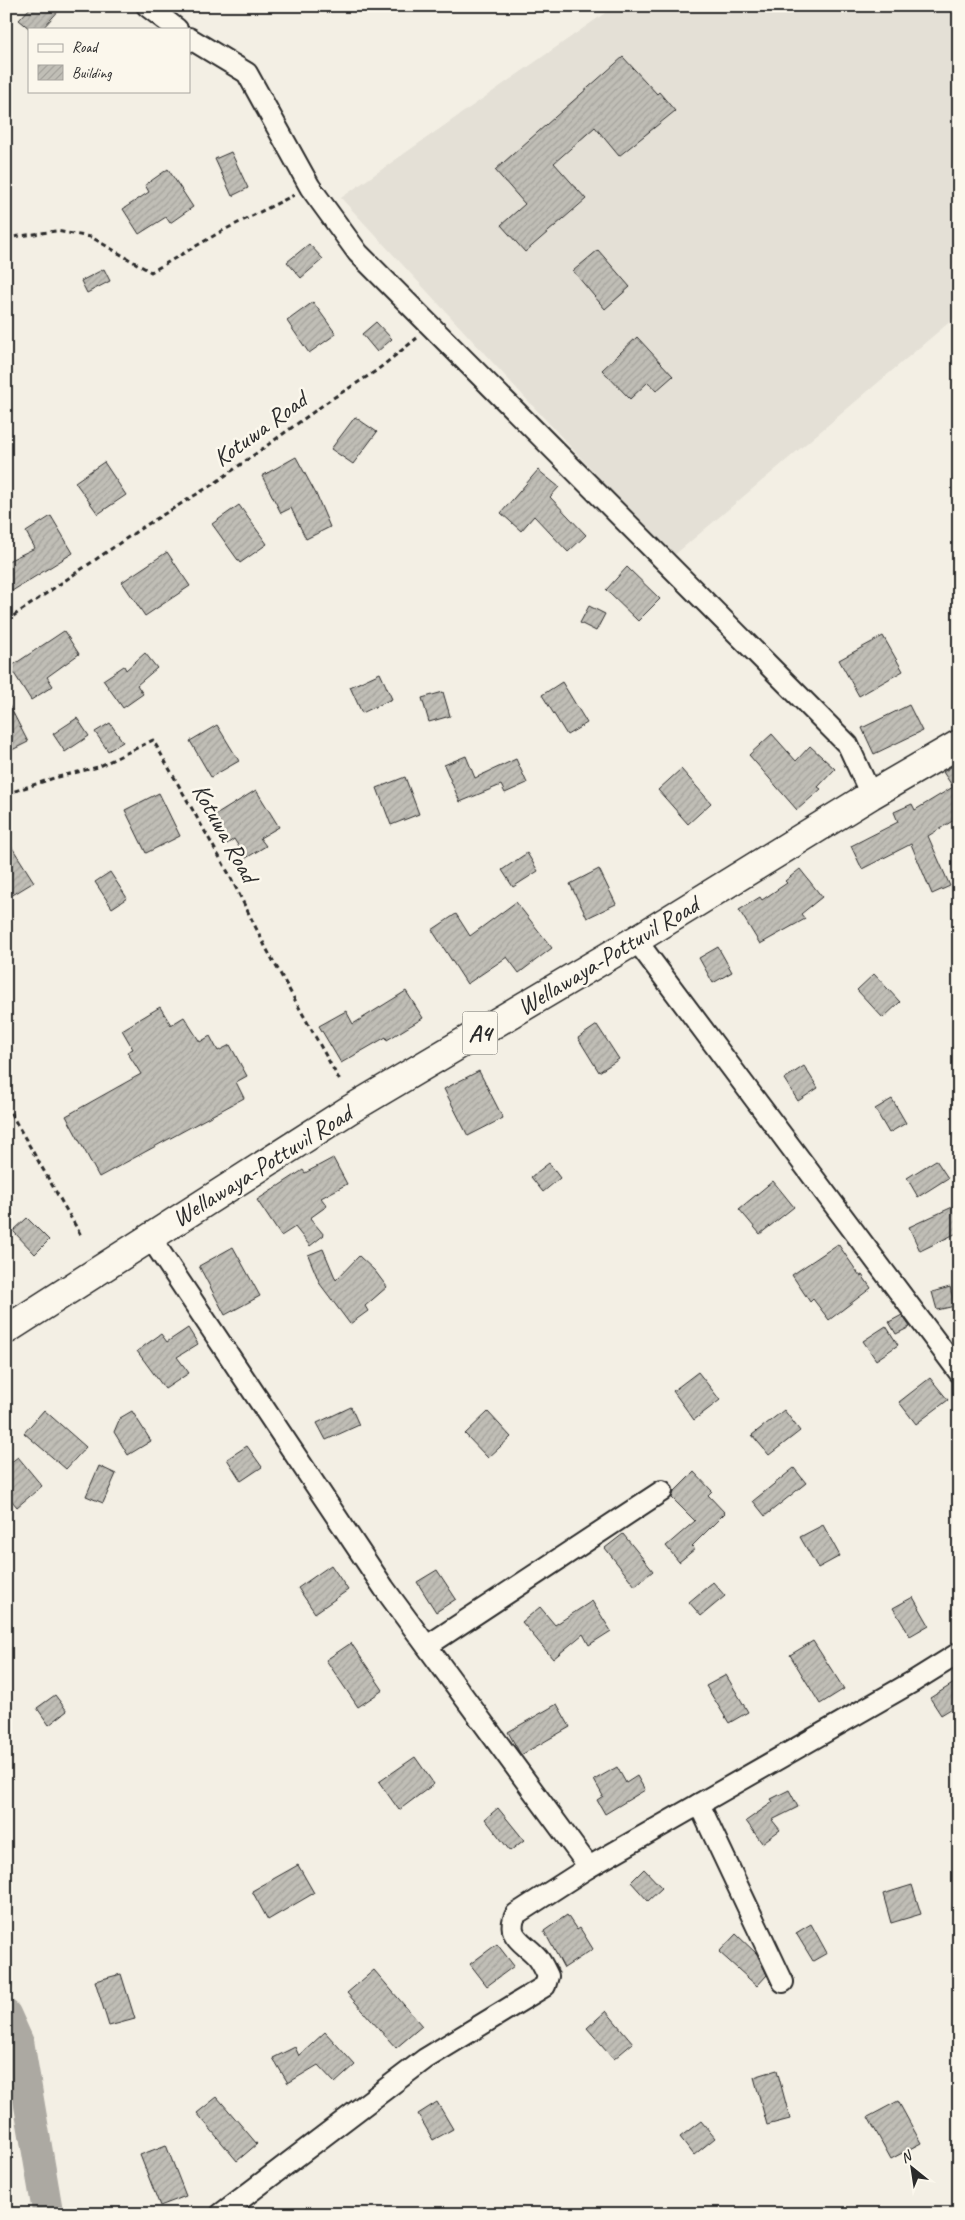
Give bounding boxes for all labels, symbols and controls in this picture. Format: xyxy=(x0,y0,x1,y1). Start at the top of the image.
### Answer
legend xyxy=(28,28,190,92)
text: Road xyxy=(72,38,99,57)
text: Building xyxy=(72,64,112,83)
street label: Kotuwa Road xyxy=(207,382,316,474)
street label: Kotuwa Road xyxy=(185,778,267,891)
street label: Wellawaya-Pottuvil Road xyxy=(511,887,708,1023)
road number: A4 xyxy=(462,1011,498,1054)
street label: Wellawaya-Pottuvil Road xyxy=(166,1096,361,1234)
north arrow xyxy=(888,2142,938,2192)
text: N xyxy=(898,2146,916,2167)

